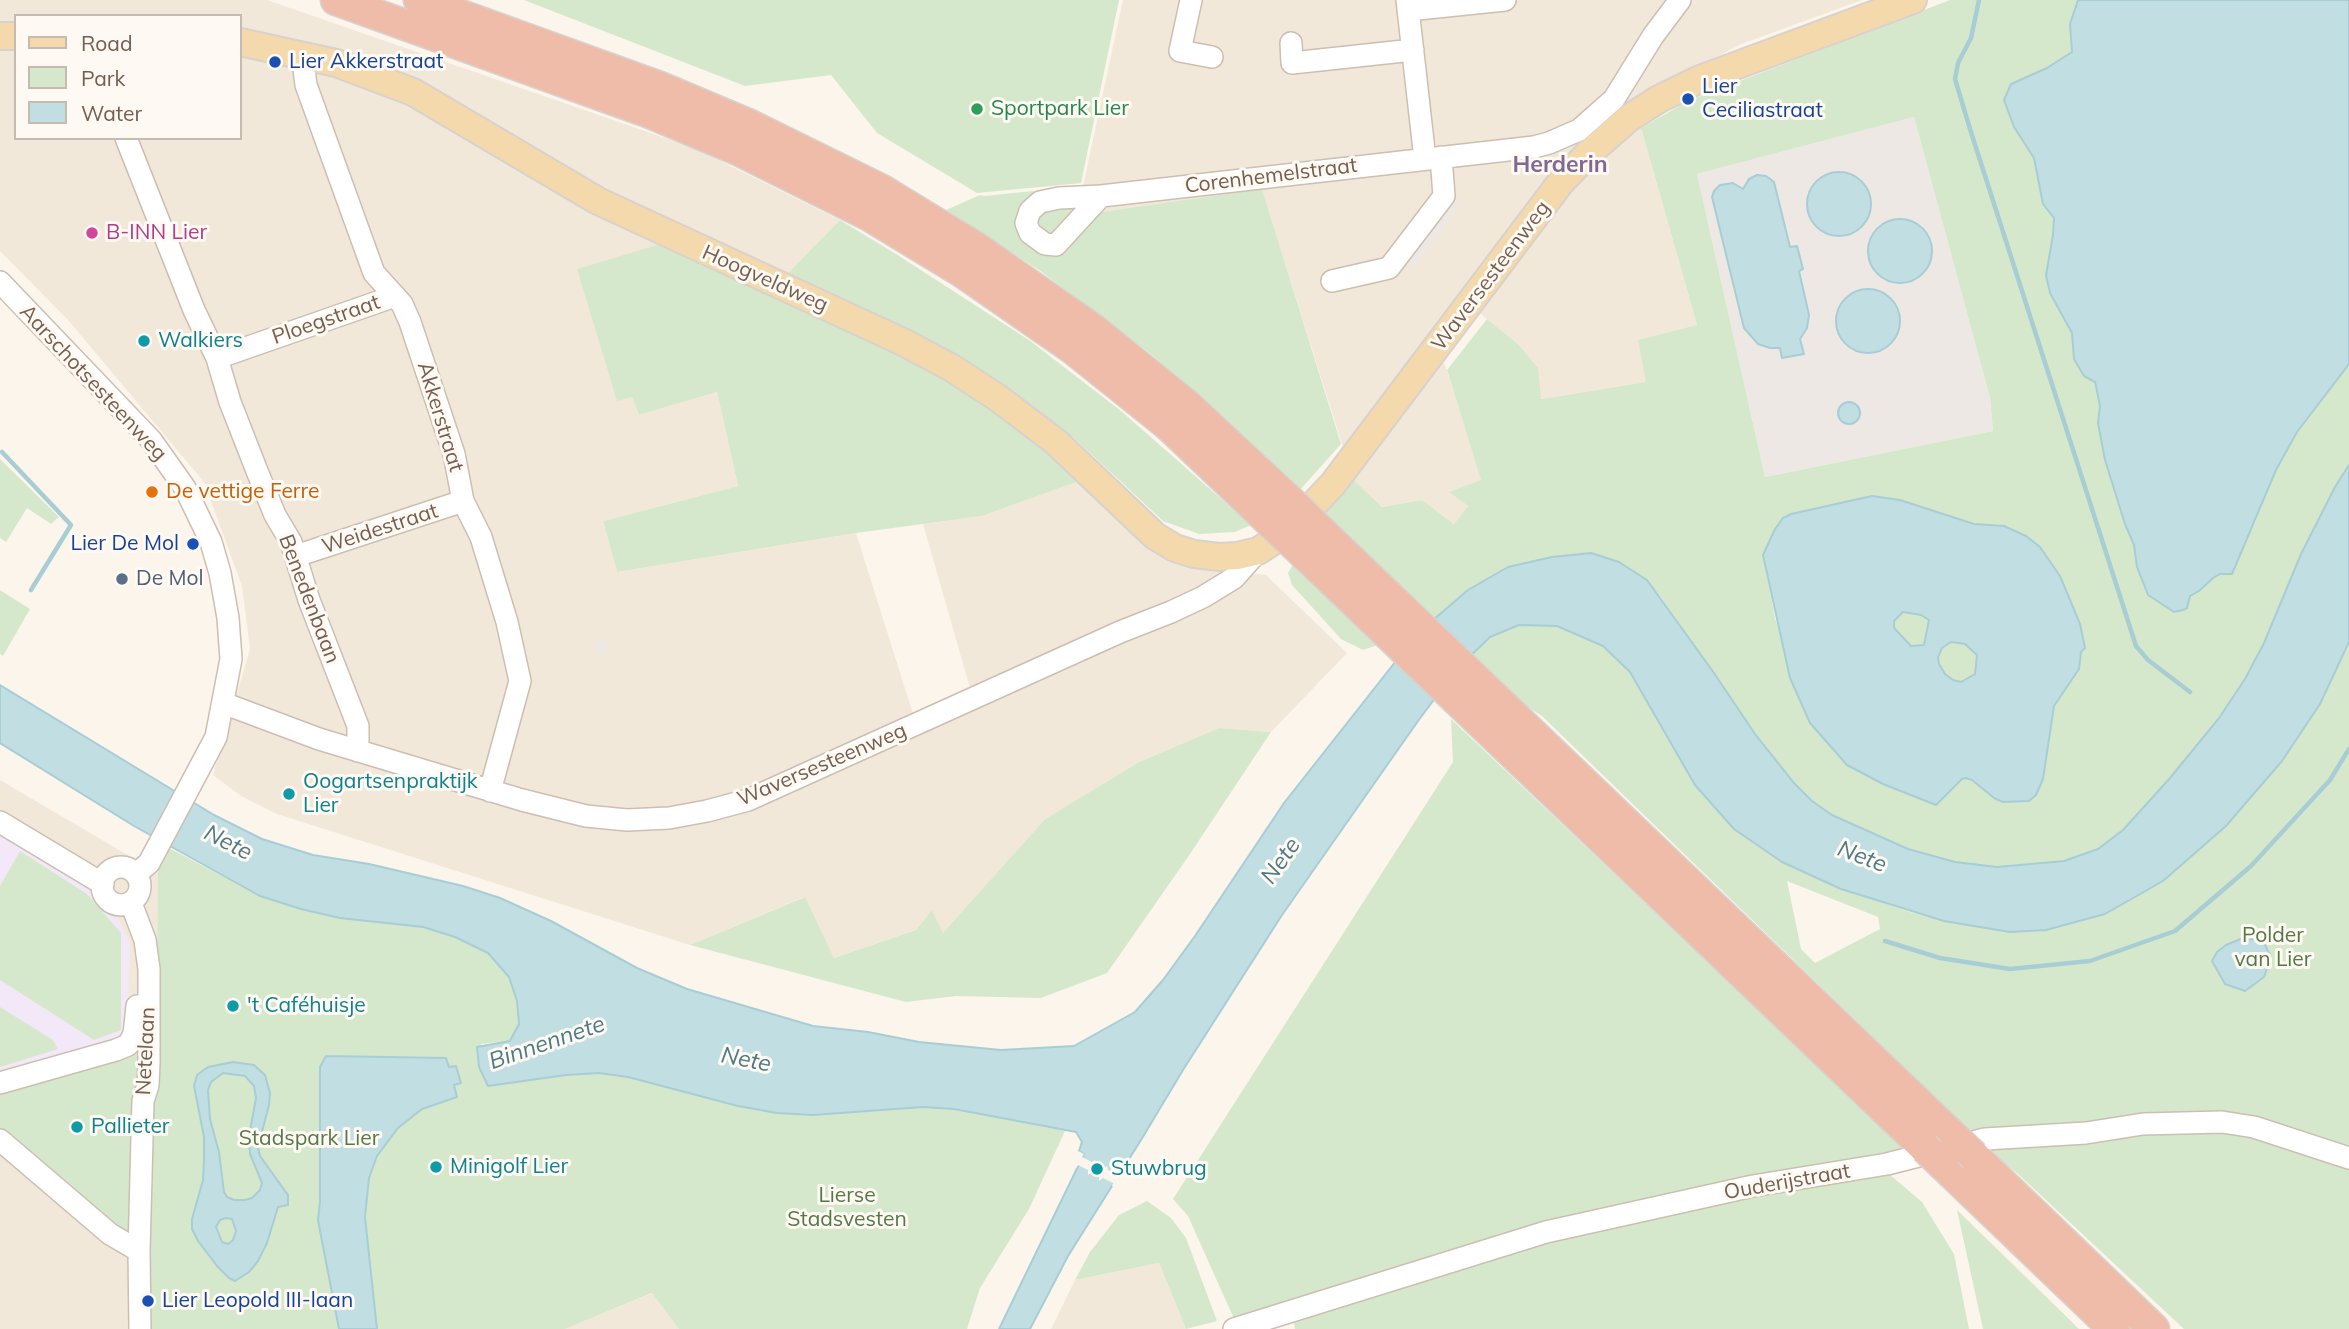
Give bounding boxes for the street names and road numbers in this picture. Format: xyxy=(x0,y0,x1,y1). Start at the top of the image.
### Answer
street label: Corenhemelstraat xyxy=(1184,153,1358,199)
street label: Waversesteenweg xyxy=(1426,196,1556,356)
street label: Hoogveldweg xyxy=(698,240,832,318)
street label: Ploegstraat xyxy=(269,290,383,350)
street label: Aarschotsesteenweg xyxy=(14,300,172,466)
street label: Akkerstraat xyxy=(411,359,469,475)
street label: Weidestraat xyxy=(319,498,441,560)
street label: Benedenbaan xyxy=(273,531,345,667)
street label: Waversesteenweg xyxy=(734,718,910,812)
street label: Netelaan xyxy=(131,1006,161,1096)
street label: Ouderijstraat xyxy=(1722,1159,1852,1205)

